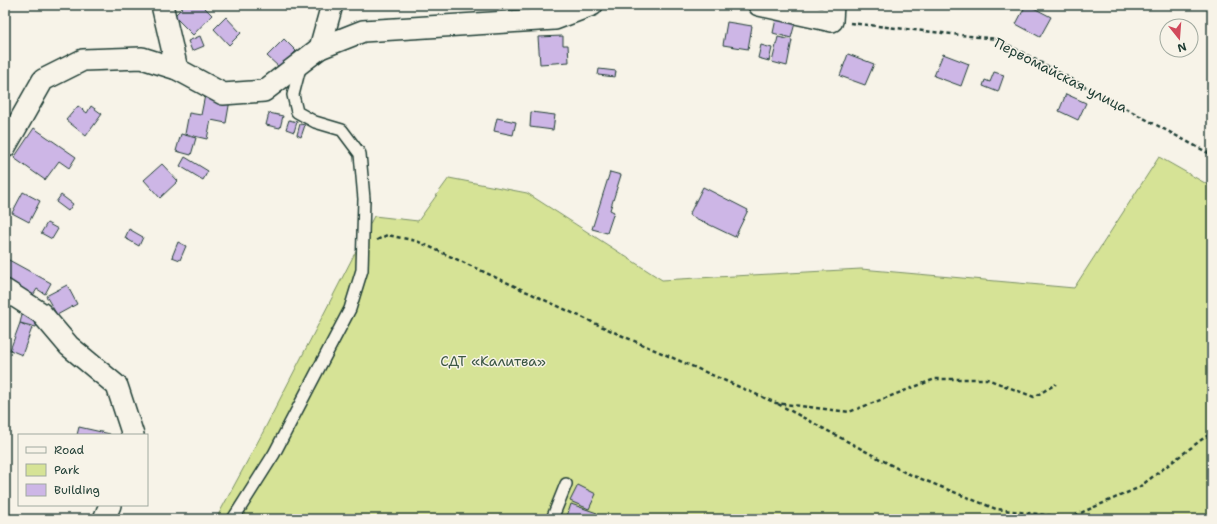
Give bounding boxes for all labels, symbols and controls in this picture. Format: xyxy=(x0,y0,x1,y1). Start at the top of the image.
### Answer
north arrow xyxy=(1159,18,1199,58)
street label: Первомайская улица xyxy=(991,34,1131,117)
text: N xyxy=(1175,39,1188,56)
park label: СДТ «Калитва» xyxy=(440,352,546,370)
legend xyxy=(18,434,148,506)
text: Road xyxy=(54,442,85,458)
text: Park xyxy=(54,462,80,478)
text: Building xyxy=(54,482,100,498)

